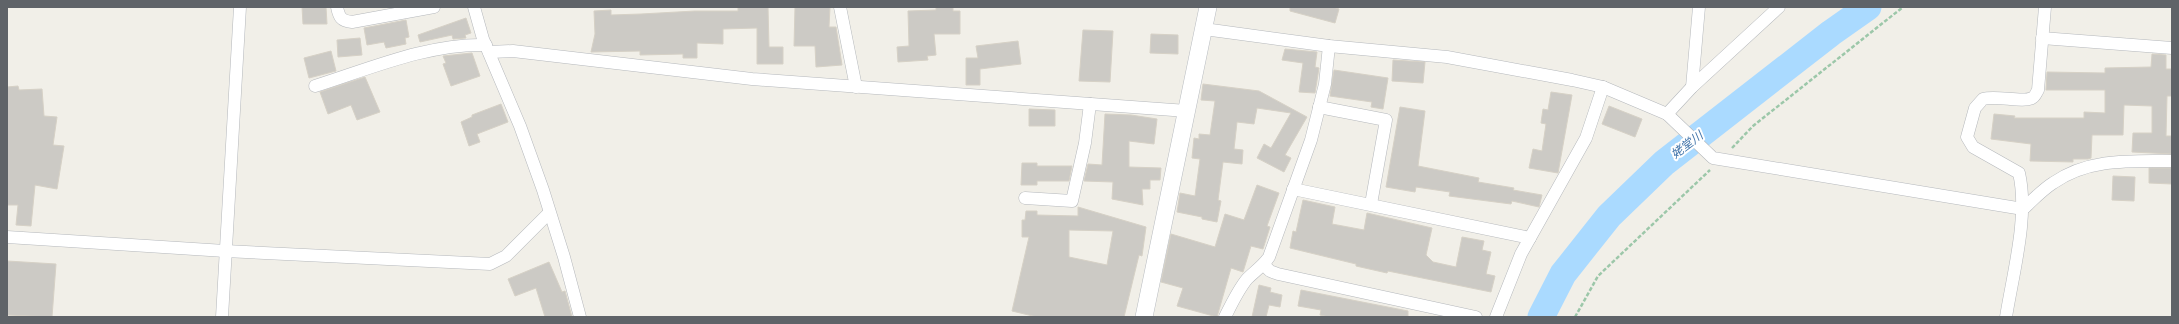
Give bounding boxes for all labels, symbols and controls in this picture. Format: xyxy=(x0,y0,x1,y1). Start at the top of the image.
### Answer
water label: 姥堂川 xyxy=(1668,127,1707,161)

